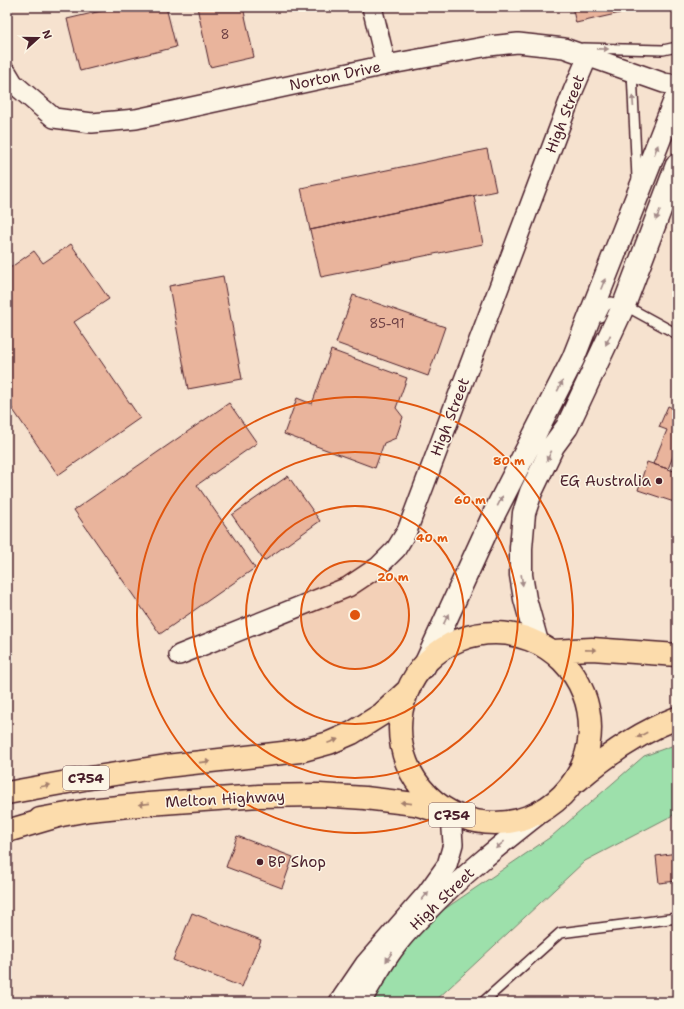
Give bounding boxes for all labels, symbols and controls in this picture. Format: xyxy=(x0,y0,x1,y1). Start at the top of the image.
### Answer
north arrow xyxy=(18,18,58,58)
house number: 8 xyxy=(220,26,230,43)
text: N xyxy=(38,28,56,42)
one-way arrow xyxy=(597,46,610,52)
street label: Norton Drive xyxy=(287,57,383,95)
street label: High Street xyxy=(541,72,589,156)
one-way arrow xyxy=(630,95,637,107)
one-way arrow xyxy=(653,144,659,156)
one-way arrow xyxy=(655,209,661,221)
one-way arrow xyxy=(600,278,606,290)
house number: 85-91 xyxy=(369,315,405,332)
one-way arrow xyxy=(605,334,611,346)
street label: High Street xyxy=(426,375,474,459)
one-way arrow xyxy=(556,380,563,391)
one-way arrow xyxy=(546,450,552,461)
text: 80 m xyxy=(493,453,525,469)
place label: EG Australia xyxy=(560,471,652,491)
marker: EG Australia xyxy=(654,476,664,486)
text: 60 m xyxy=(454,492,486,508)
one-way arrow xyxy=(497,495,504,507)
text: 40 m xyxy=(416,530,448,546)
text: 20 m xyxy=(377,569,409,585)
one-way arrow xyxy=(519,574,525,586)
centre of rings xyxy=(348,608,362,622)
one-way arrow xyxy=(443,614,449,625)
one-way arrow xyxy=(585,647,598,653)
one-way arrow xyxy=(636,732,648,738)
one-way arrow xyxy=(327,738,339,744)
one-way arrow xyxy=(199,758,211,765)
road number: C754 xyxy=(63,766,109,790)
one-way arrow xyxy=(39,782,51,788)
street label: Melton Highway xyxy=(165,786,285,812)
one-way arrow xyxy=(400,800,412,806)
one-way arrow xyxy=(138,801,150,807)
road number: C754 xyxy=(429,803,475,827)
one-way arrow xyxy=(495,841,506,850)
place label: BP Shop xyxy=(268,852,326,872)
marker: BP Shop xyxy=(255,857,265,867)
street label: High Street xyxy=(405,863,479,935)
one-way arrow xyxy=(420,890,429,901)
one-way arrow xyxy=(385,951,393,962)

